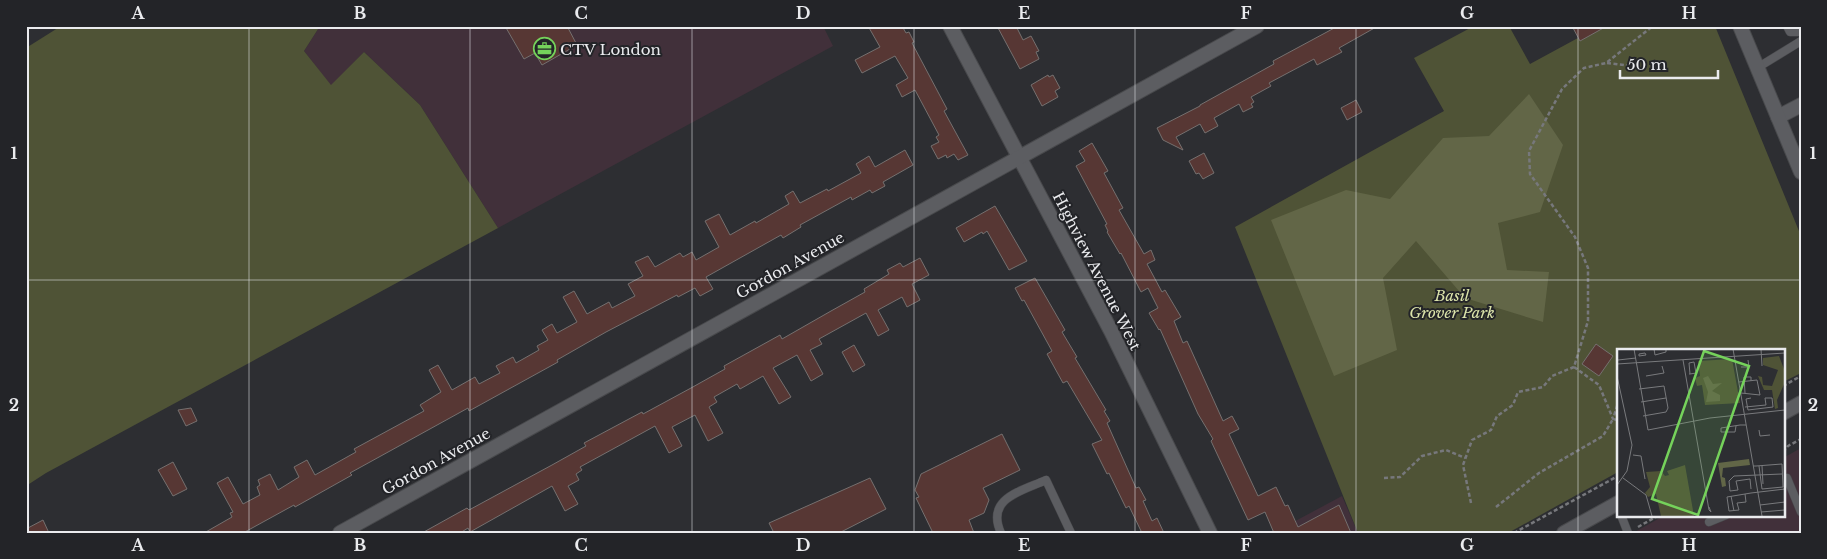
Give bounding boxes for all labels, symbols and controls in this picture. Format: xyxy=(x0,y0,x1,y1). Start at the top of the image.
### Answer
text: A xyxy=(131,3,146,23)
text: B xyxy=(354,3,367,23)
text: C xyxy=(574,3,588,23)
text: D xyxy=(796,3,810,23)
text: E xyxy=(1018,3,1030,23)
text: F xyxy=(1240,3,1252,23)
text: G xyxy=(1460,3,1474,23)
text: H xyxy=(1681,3,1697,23)
office icon: CTV London xyxy=(532,37,556,61)
place label: CTV London xyxy=(560,40,661,59)
scale bar xyxy=(1620,48,1717,80)
text: 50 m xyxy=(1627,55,1667,74)
text: 1 xyxy=(11,143,18,163)
text: 1 xyxy=(1810,143,1817,163)
street label: Highview Avenue West xyxy=(1049,189,1145,354)
street label: Gordon Avenue xyxy=(732,227,848,303)
park label: Basil Grover Park xyxy=(1409,286,1495,322)
inset map xyxy=(1617,349,1784,516)
text: 2 xyxy=(9,395,19,415)
text: 2 xyxy=(1808,395,1818,415)
street label: Gordon Avenue xyxy=(378,423,494,499)
text: A xyxy=(131,535,146,555)
text: B xyxy=(354,535,367,555)
text: C xyxy=(574,535,588,555)
text: D xyxy=(796,535,810,555)
text: E xyxy=(1018,535,1030,555)
text: F xyxy=(1240,535,1252,555)
text: G xyxy=(1460,535,1474,555)
text: H xyxy=(1681,535,1697,555)

